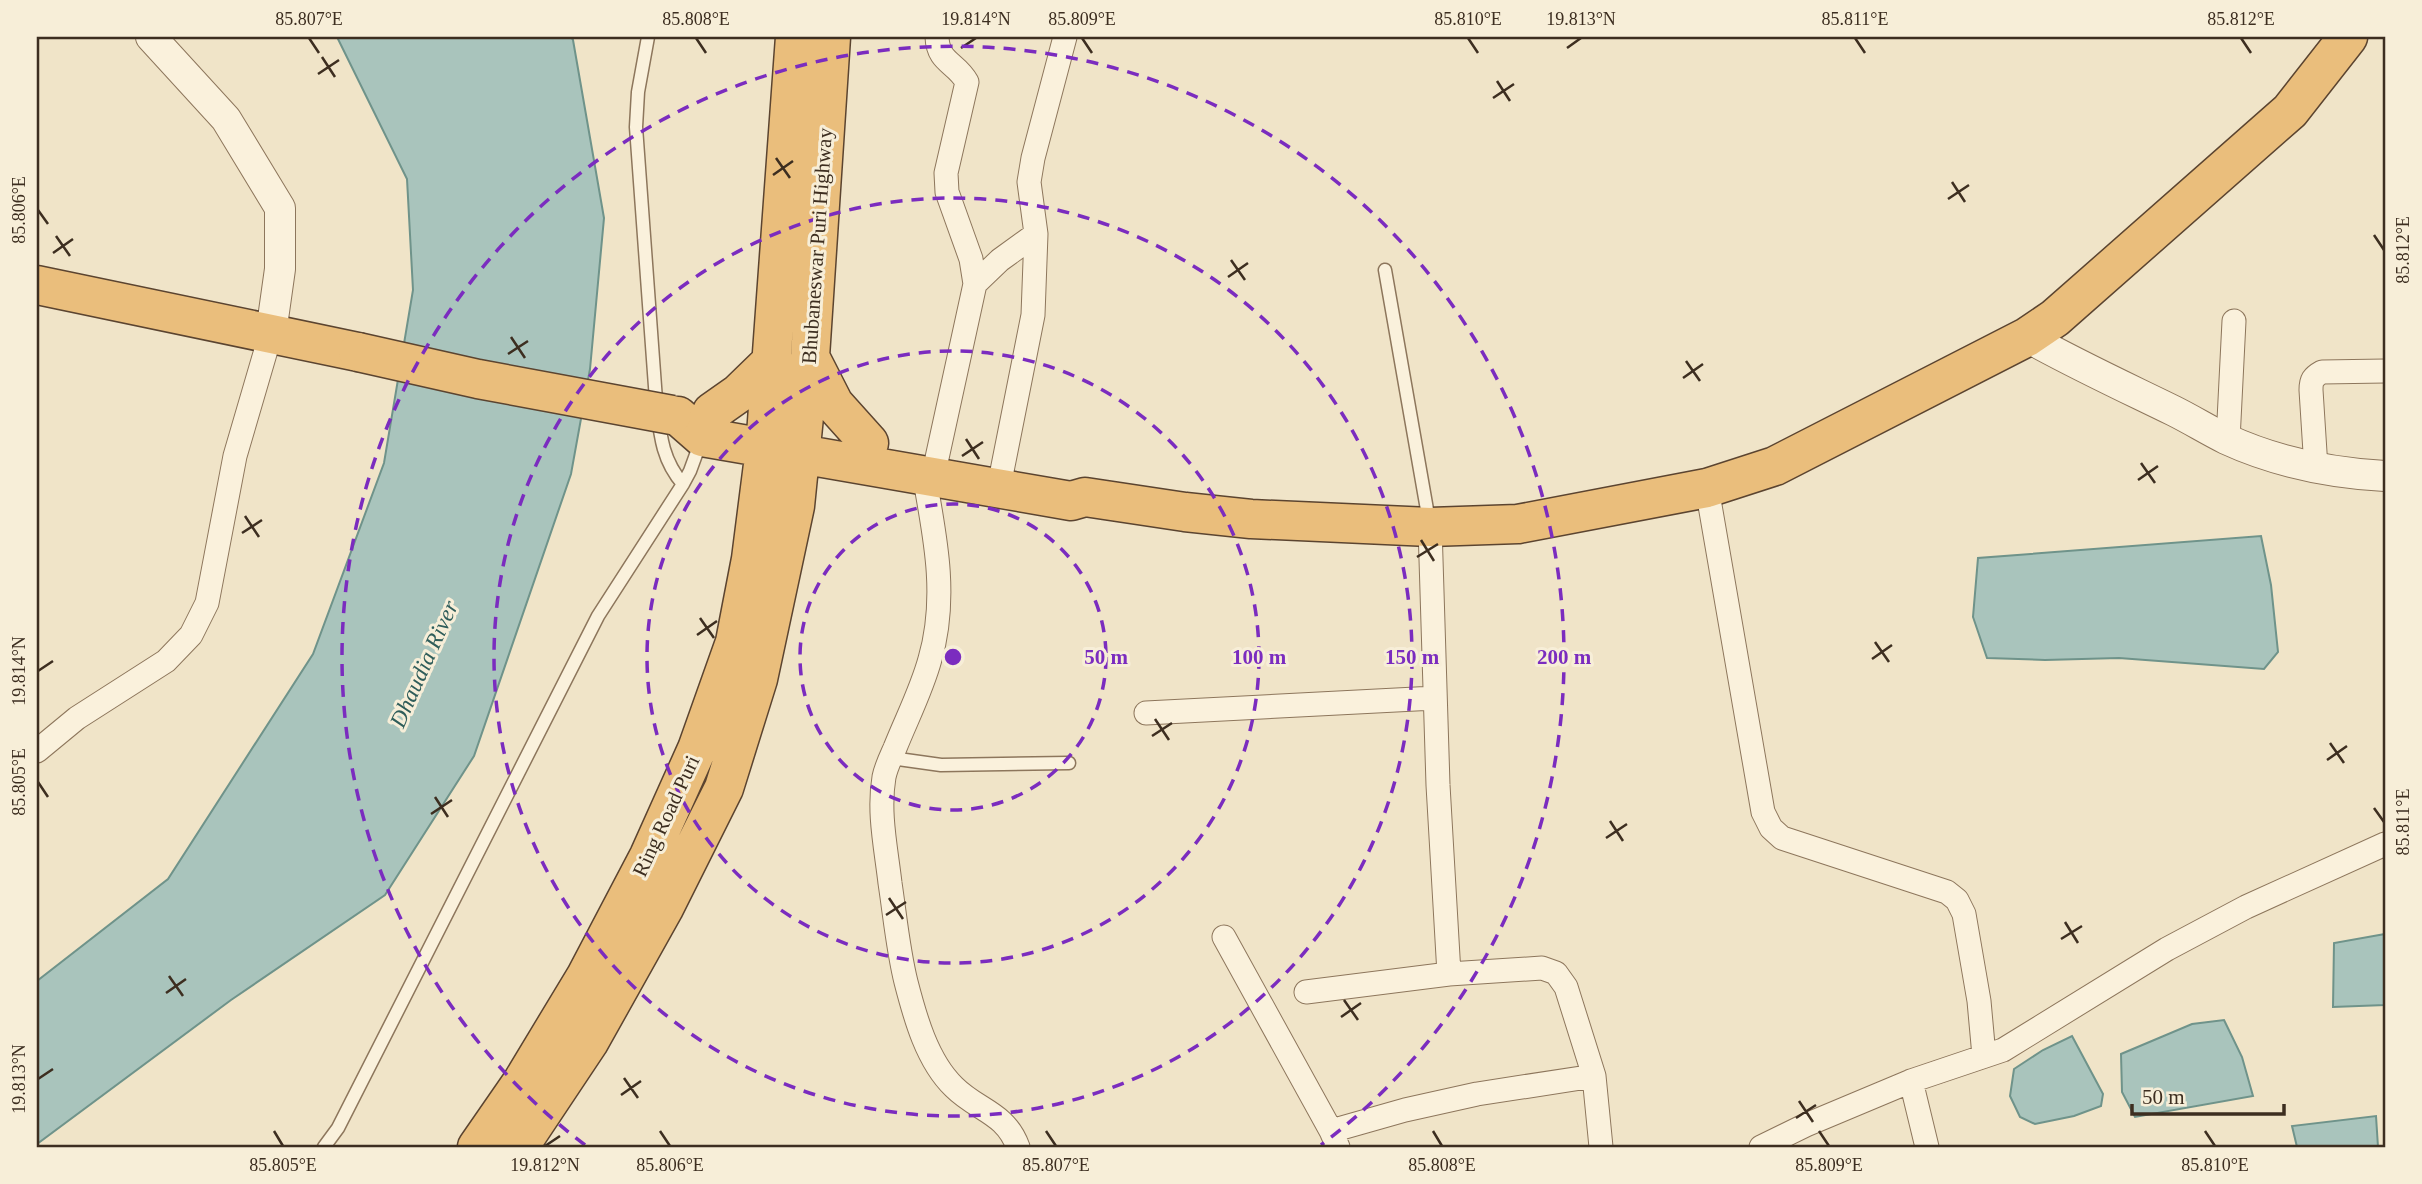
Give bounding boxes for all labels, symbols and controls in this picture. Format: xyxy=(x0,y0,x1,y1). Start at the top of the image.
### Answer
text: 85.807°E xyxy=(275,9,343,29)
text: 85.808°E xyxy=(662,9,730,29)
text: 19.814°N xyxy=(941,9,1011,29)
text: 85.809°E xyxy=(1048,9,1116,29)
text: 85.810°E xyxy=(1434,9,1502,29)
text: 19.813°N xyxy=(1546,9,1616,29)
text: 85.811°E xyxy=(1821,9,1889,29)
text: 85.812°E xyxy=(2207,9,2275,29)
street label: Bhubaneswar Puri Highway xyxy=(797,127,837,365)
text: 85.806°E xyxy=(9,176,29,244)
text: 85.812°E xyxy=(2393,216,2413,284)
water label: Dhaudia River xyxy=(385,596,464,732)
text: 19.814°N xyxy=(9,636,29,706)
centre of rings xyxy=(941,645,965,669)
text: 50 m xyxy=(1084,645,1128,669)
text: 100 m xyxy=(1232,645,1287,669)
text: 150 m xyxy=(1385,645,1440,669)
text: 200 m xyxy=(1537,645,1592,669)
text: 85.805°E xyxy=(9,748,29,816)
street label: Ring Road Puri xyxy=(628,752,705,880)
text: 85.811°E xyxy=(2393,788,2413,856)
text: 19.813°N xyxy=(9,1044,29,1114)
scale bar xyxy=(2132,1072,2284,1116)
text: 50 m xyxy=(2142,1085,2185,1109)
text: 85.805°E xyxy=(249,1155,317,1175)
text: 19.812°N xyxy=(510,1155,580,1175)
text: 85.806°E xyxy=(636,1155,704,1175)
text: 85.807°E xyxy=(1022,1155,1090,1175)
text: 85.808°E xyxy=(1408,1155,1476,1175)
text: 85.809°E xyxy=(1795,1155,1863,1175)
text: 85.810°E xyxy=(2181,1155,2249,1175)

